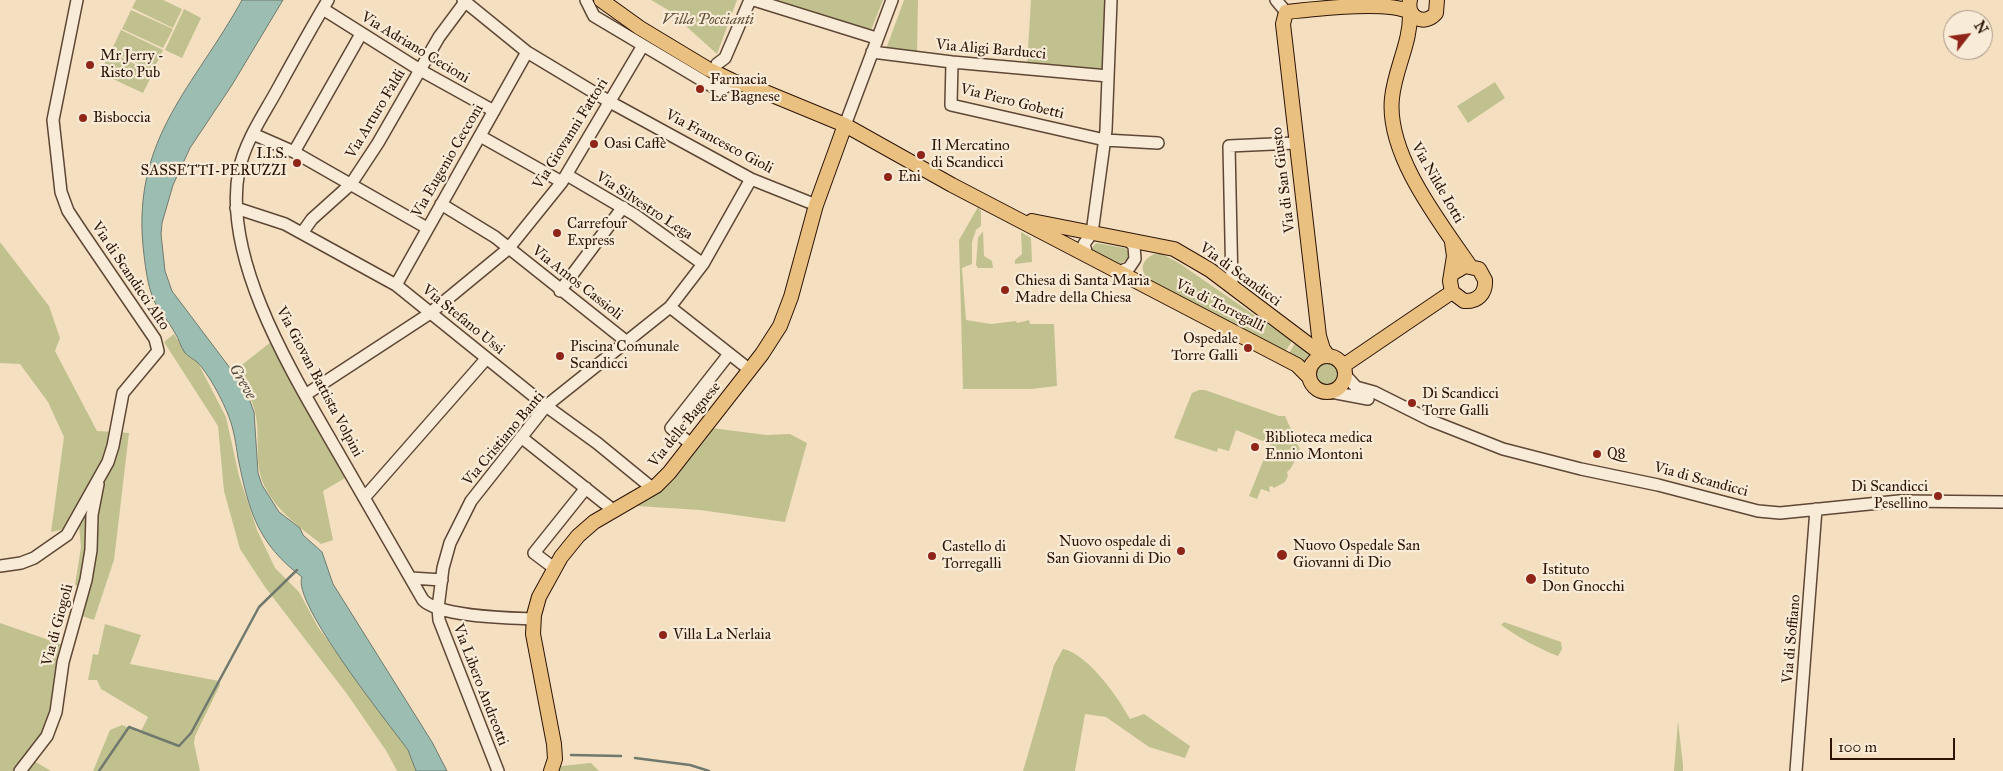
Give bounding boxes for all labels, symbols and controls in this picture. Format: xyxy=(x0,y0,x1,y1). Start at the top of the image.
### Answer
street label: Via Adriano Cecioni xyxy=(357,8,473,88)
north arrow xyxy=(1943,10,1993,60)
park label: Villa Poccianti xyxy=(662,11,754,29)
text: N xyxy=(1970,18,1991,37)
street label: Via Aligi Barducci xyxy=(935,36,1047,64)
place label: Mr Jerry - Risto Pub xyxy=(100,47,164,82)
marker: Mr Jerry - Risto Pub xyxy=(84,59,96,71)
street label: Via Arturo Faldi xyxy=(342,66,410,162)
place label: Farmacia Le Bagnese xyxy=(710,71,780,106)
street label: Via Giovanni Fattori xyxy=(530,75,612,193)
street label: Via Piero Gobetti xyxy=(958,80,1066,124)
marker: Farmacia Le Bagnese xyxy=(694,83,706,95)
street label: Via Eugenio Cecconi xyxy=(408,101,488,221)
street label: Via Francesco Gioli xyxy=(662,106,776,178)
place label: Bisboccia xyxy=(93,109,151,127)
marker: Bisboccia xyxy=(77,112,89,124)
street label: Via di San Giusto xyxy=(1269,126,1299,234)
place label: Oasi Caffè xyxy=(604,135,666,153)
place label: Il Mercatino di Scandicci xyxy=(931,137,1010,172)
marker: Oasi Caffè xyxy=(588,138,600,150)
street label: Via Nilde Iotti xyxy=(1407,139,1467,227)
place label: I.I.S. SASSETTI-PERUZZI xyxy=(141,145,287,180)
marker: Il Mercatino di Scandicci xyxy=(915,149,927,161)
marker: I.I.S. SASSETTI-PERUZZI xyxy=(291,157,303,169)
street label: Via Silvestro Lega xyxy=(592,168,696,244)
place label: Eni xyxy=(898,168,921,186)
marker: Eni xyxy=(882,171,894,183)
place label: Carrefour Express xyxy=(567,215,627,250)
street label: Via di Scandicci Alto xyxy=(87,218,173,334)
marker: Carrefour Express xyxy=(551,227,563,239)
street label: Via di Scandicci xyxy=(1196,239,1284,311)
street label: Via Amos Cassioli xyxy=(528,242,626,324)
place label: Chiesa di Santa Maria Madre della Chiesa xyxy=(1015,272,1150,307)
street label: Via di Torregalli xyxy=(1172,276,1268,336)
street label: Via Stefano Ussi xyxy=(418,281,508,359)
marker: Chiesa di Santa Maria Madre della Chiesa xyxy=(999,284,1011,296)
street label: Via Giovan Battista Volpini xyxy=(272,304,366,460)
place label: Ospedale Torre Galli xyxy=(1171,330,1238,365)
place label: Piscina Comunale Scandicci xyxy=(570,338,679,373)
marker: Ospedale Torre Galli xyxy=(1242,342,1254,354)
marker: Piscina Comunale Scandicci xyxy=(554,350,566,362)
water label: Greve xyxy=(224,361,260,403)
street label: Via delle Bagnese xyxy=(645,379,725,471)
place label: Di Scandicci Torre Galli xyxy=(1422,385,1499,420)
street label: Via Cristiano Banti xyxy=(459,388,549,490)
marker: Di Scandicci Torre Galli xyxy=(1406,397,1418,409)
place label: Biblioteca medica Ennio Montoni xyxy=(1265,429,1372,464)
marker: Biblioteca medica Ennio Montoni xyxy=(1249,441,1261,453)
place label: Q8 xyxy=(1607,445,1626,463)
marker: Q8 xyxy=(1591,448,1603,460)
street label: Via di Scandicci xyxy=(1652,459,1750,501)
place label: Di Scandicci Pesellino xyxy=(1851,478,1928,513)
marker: Di Scandicci Pesellino xyxy=(1932,490,1944,502)
place label: Nuovo ospedale di San Giovanni di Dio xyxy=(1047,533,1171,568)
place label: Nuovo Ospedale San Giovanni di Dio xyxy=(1293,537,1420,572)
place label: Castello di Torregalli xyxy=(942,538,1006,573)
marker: Nuovo ospedale di San Giovanni di Dio xyxy=(1175,545,1187,557)
marker: Nuovo Ospedale San Giovanni di Dio xyxy=(1275,548,1289,562)
marker: Castello di Torregalli xyxy=(926,550,938,562)
place label: Istituto Don Gnocchi xyxy=(1542,561,1625,596)
marker: Istituto Don Gnocchi xyxy=(1524,572,1538,586)
street label: Via di Giogoli xyxy=(38,582,78,668)
street label: Via di Soffiano xyxy=(1779,594,1805,684)
street label: Via Libero Andreotti xyxy=(448,621,512,749)
place label: Villa La Nerlaia xyxy=(673,626,771,644)
marker: Villa La Nerlaia xyxy=(657,629,669,641)
scale bar xyxy=(1833,728,1958,760)
text: 100 m xyxy=(1838,738,1877,756)

